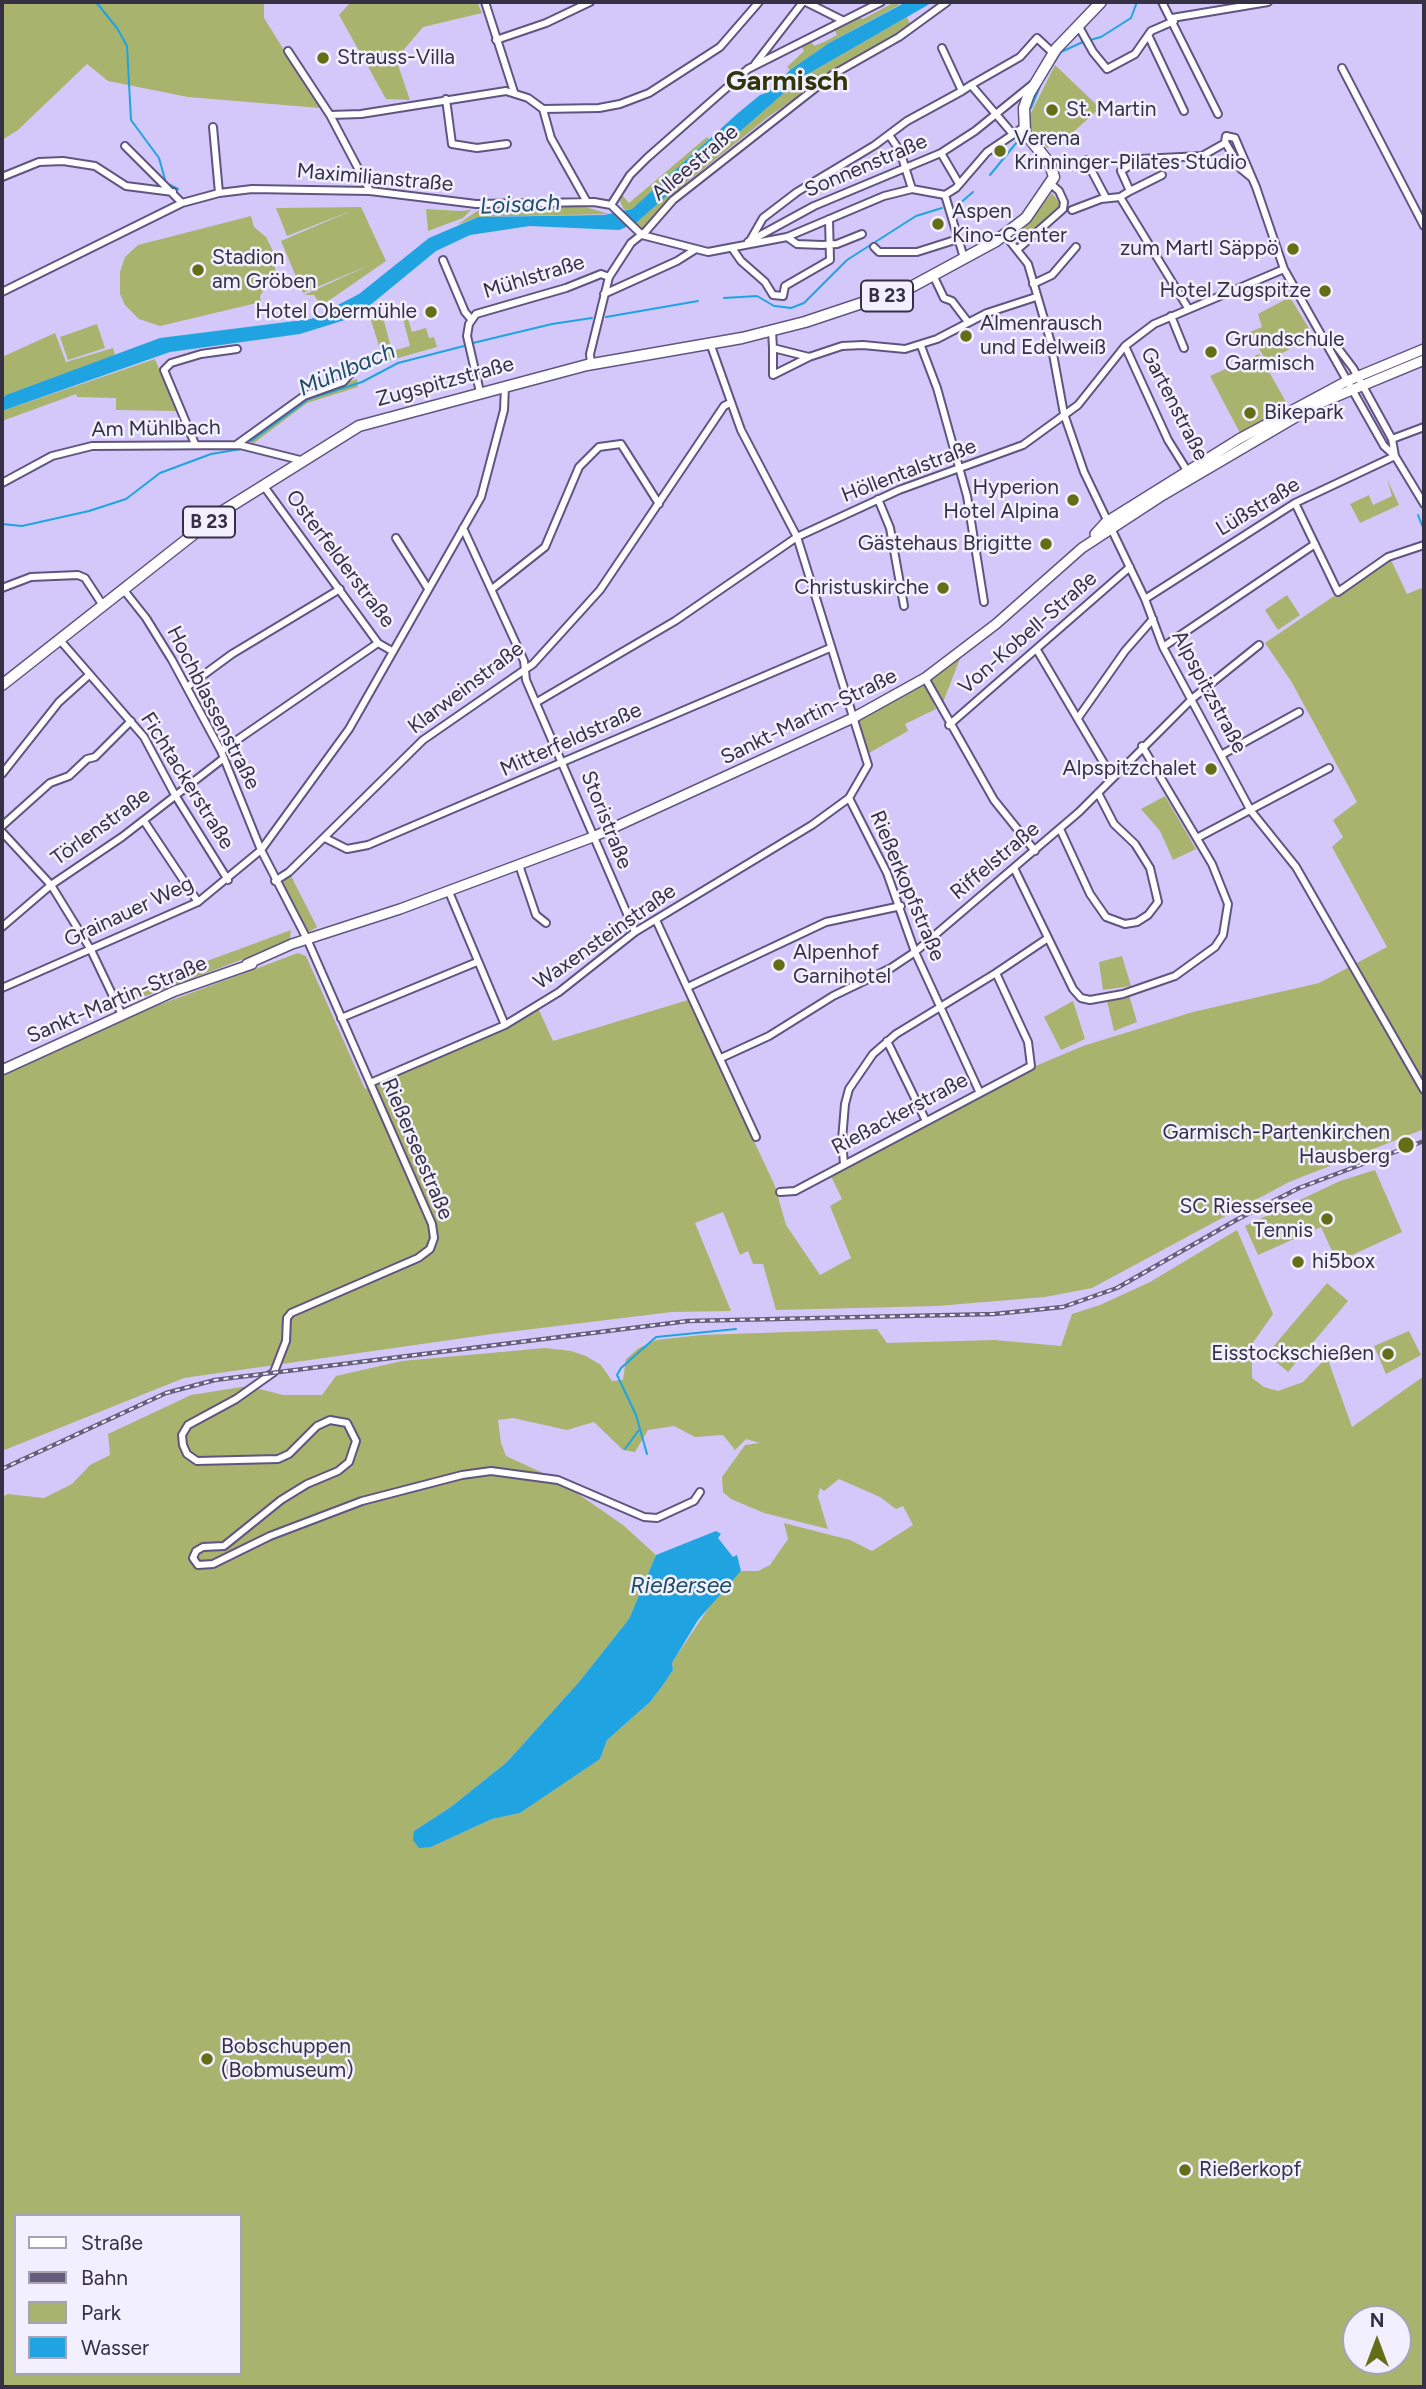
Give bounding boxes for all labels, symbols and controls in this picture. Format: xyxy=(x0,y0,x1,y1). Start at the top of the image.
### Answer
place label: Strauss-Villa xyxy=(337,45,455,71)
marker: Strauss-Villa xyxy=(315,50,331,66)
district label: Garmisch xyxy=(726,65,848,99)
place label: St. Martin xyxy=(1066,97,1156,123)
marker: St. Martin xyxy=(1044,102,1060,118)
street label: Alleestraße xyxy=(647,120,743,206)
place label: Verena Krinninger-Pilates Studio xyxy=(1014,126,1247,176)
street label: Sonnenstraße xyxy=(801,129,931,203)
marker: Verena Krinninger-Pilates Studio xyxy=(992,143,1008,159)
street label: Maximilianstraße xyxy=(296,159,454,197)
water label: Loisach xyxy=(479,189,561,221)
place label: Aspen Kino-Center xyxy=(952,199,1067,249)
marker: Aspen Kino-Center xyxy=(930,216,946,232)
place label: zum Martl Säppö xyxy=(1120,236,1279,262)
marker: zum Martl Säppö xyxy=(1285,241,1301,257)
place label: Stadion am Gröben xyxy=(212,245,316,295)
street label: Mühlstraße xyxy=(480,250,588,304)
marker: Stadion am Gröben xyxy=(190,262,206,278)
place label: Hotel Zugspitze xyxy=(1160,278,1311,304)
road number: B 23 xyxy=(861,280,913,312)
marker: Hotel Zugspitze xyxy=(1317,283,1333,299)
place label: Hotel Obermühle xyxy=(255,299,417,325)
marker: Hotel Obermühle xyxy=(423,304,439,320)
place label: Almenrausch und Edelweiß xyxy=(980,311,1106,361)
place label: Grundschule Garmisch xyxy=(1225,327,1344,377)
marker: Almenrausch und Edelweiß xyxy=(958,328,974,344)
water label: Mühlbach xyxy=(294,337,400,403)
street label: Gartenstraße xyxy=(1135,343,1213,465)
marker: Grundschule Garmisch xyxy=(1203,344,1219,360)
street label: Zugspitzstraße xyxy=(373,351,517,413)
place label: Bikepark xyxy=(1264,400,1344,426)
marker: Bikepark xyxy=(1242,405,1258,421)
street label: Am Mühlbach xyxy=(91,415,221,443)
street label: Höllentalstraße xyxy=(838,434,980,508)
street label: Lüßstraße xyxy=(1212,472,1304,542)
place label: Hyperion Hotel Alpina xyxy=(943,475,1059,525)
street label: Osterfelderstraße xyxy=(280,485,400,633)
marker: Hyperion Hotel Alpina xyxy=(1065,492,1081,508)
road number: B 23 xyxy=(183,506,235,538)
place label: Gästehaus Brigitte xyxy=(858,531,1032,557)
marker: Gästehaus Brigitte xyxy=(1038,536,1054,552)
street label: Von-Kobell-Straße xyxy=(954,566,1102,700)
place label: Christuskirche xyxy=(794,575,929,601)
marker: Christuskirche xyxy=(935,580,951,596)
street label: Hochblassenstraße xyxy=(161,622,265,794)
street label: Alpspitzstraße xyxy=(1166,626,1252,758)
street label: Klarweinstraße xyxy=(403,636,529,740)
street label: Sankt-Martin-Straße xyxy=(717,663,901,771)
street label: Mitterfeldstraße xyxy=(496,698,646,782)
street label: Fichtackerstraße xyxy=(135,708,239,854)
place label: Alpspitzchalet xyxy=(1063,756,1197,782)
marker: Alpspitzchalet xyxy=(1203,761,1219,777)
street label: Storistraße xyxy=(575,767,637,873)
street label: Törlenstraße xyxy=(47,783,155,871)
street label: Rießerkopfstraße xyxy=(864,807,950,965)
street label: Riffelstraße xyxy=(945,817,1045,905)
street label: Grainauer Weg xyxy=(60,871,198,953)
street label: Waxensteinstraße xyxy=(529,879,681,995)
place label: Alpenhof Garnihotel xyxy=(793,940,891,990)
street label: Sankt-Martin-Straße xyxy=(23,951,211,1049)
marker: Alpenhof Garnihotel xyxy=(771,957,787,973)
street label: Rießackerstraße xyxy=(828,1067,972,1161)
street label: Rießerseestraße xyxy=(376,1074,458,1224)
place label: Garmisch-Partenkirchen Hausberg xyxy=(1163,1120,1390,1170)
marker: Garmisch-Partenkirchen Hausberg xyxy=(1396,1135,1416,1155)
place label: SC Riessersee Tennis xyxy=(1179,1194,1313,1244)
marker: SC Riessersee Tennis xyxy=(1319,1211,1335,1227)
place label: hi5box xyxy=(1312,1249,1375,1275)
marker: hi5box xyxy=(1290,1254,1306,1270)
place label: Eisstockschießen xyxy=(1211,1341,1374,1367)
marker: Eisstockschießen xyxy=(1380,1346,1396,1362)
water label: Rießersee xyxy=(630,1572,732,1600)
place label: Bobschuppen (Bobmuseum) xyxy=(221,2034,354,2084)
marker: Bobschuppen (Bobmuseum) xyxy=(199,2051,215,2067)
place label: Rießerkopf xyxy=(1199,2157,1301,2183)
marker: Rießerkopf xyxy=(1177,2162,1193,2178)
legend xyxy=(14,2214,242,2375)
text: Straße xyxy=(81,2230,143,2255)
text: Bahn xyxy=(81,2265,128,2290)
text: Park xyxy=(81,2300,121,2325)
north arrow xyxy=(1342,2305,1412,2375)
text: N xyxy=(1370,2309,1384,2332)
text: Wasser xyxy=(81,2335,149,2360)

